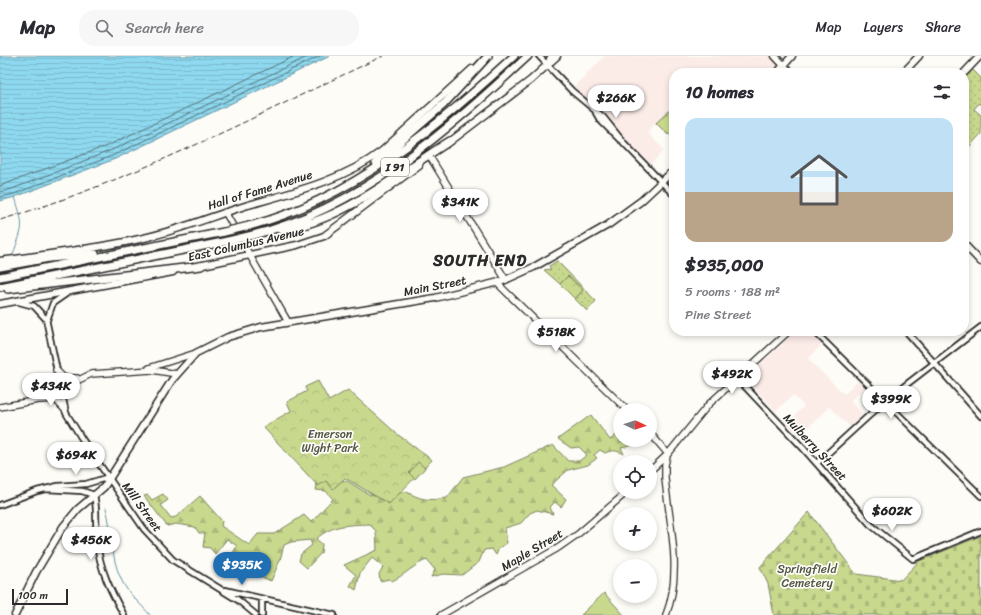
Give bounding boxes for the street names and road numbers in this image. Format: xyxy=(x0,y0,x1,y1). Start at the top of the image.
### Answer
road number: I 91 xyxy=(381,158,409,176)
street label: Hall of Fame Avenue xyxy=(205,164,315,216)
street label: East Columbus Avenue xyxy=(186,220,306,268)
street label: Main Street xyxy=(402,269,468,303)
street label: Mulberry Street xyxy=(778,408,852,486)
street label: Mill Street xyxy=(116,477,168,537)
street label: Maple Street xyxy=(497,523,567,577)

